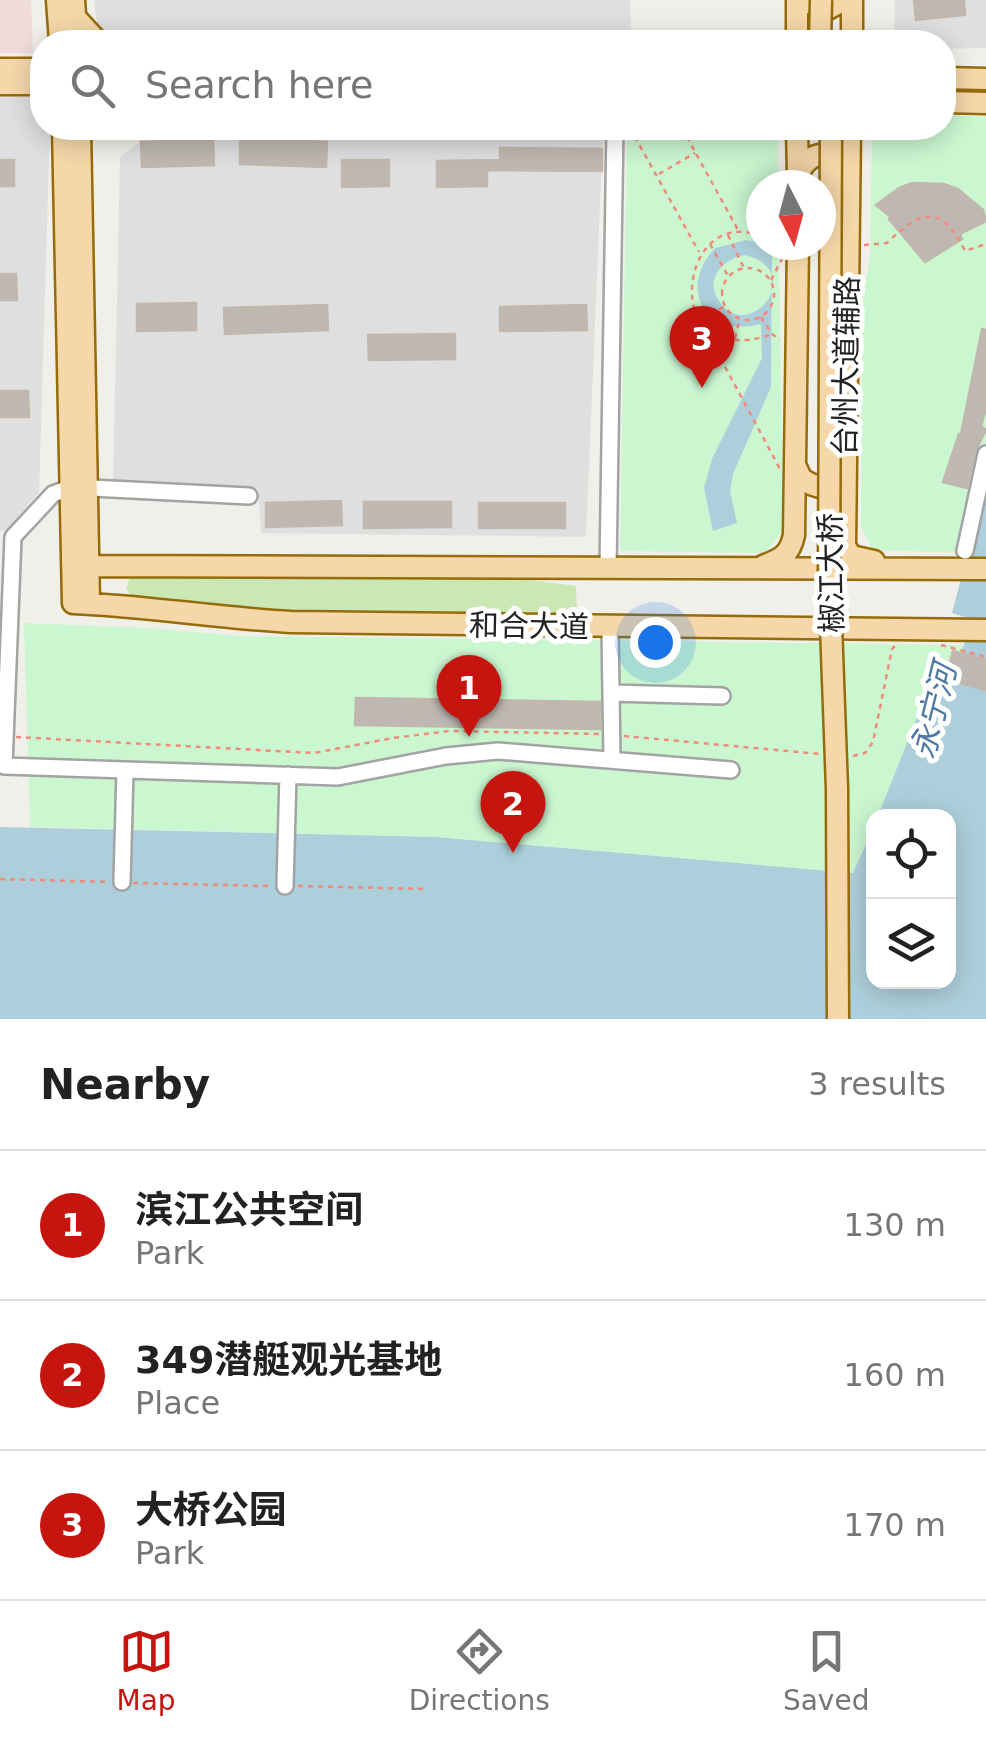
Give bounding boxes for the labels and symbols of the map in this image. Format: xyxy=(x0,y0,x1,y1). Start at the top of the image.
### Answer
north arrow xyxy=(746,170,836,260)
street label: 台州大道辅路 xyxy=(827,276,865,456)
pin: 3 xyxy=(670,306,734,388)
street label: 椒江大桥 xyxy=(812,513,850,633)
street label: 和合大道 xyxy=(469,607,589,645)
your location xyxy=(630,617,681,668)
pin: 1 xyxy=(436,654,502,737)
water label: 永宁河 xyxy=(904,654,965,762)
pin: 2 xyxy=(480,770,546,853)

